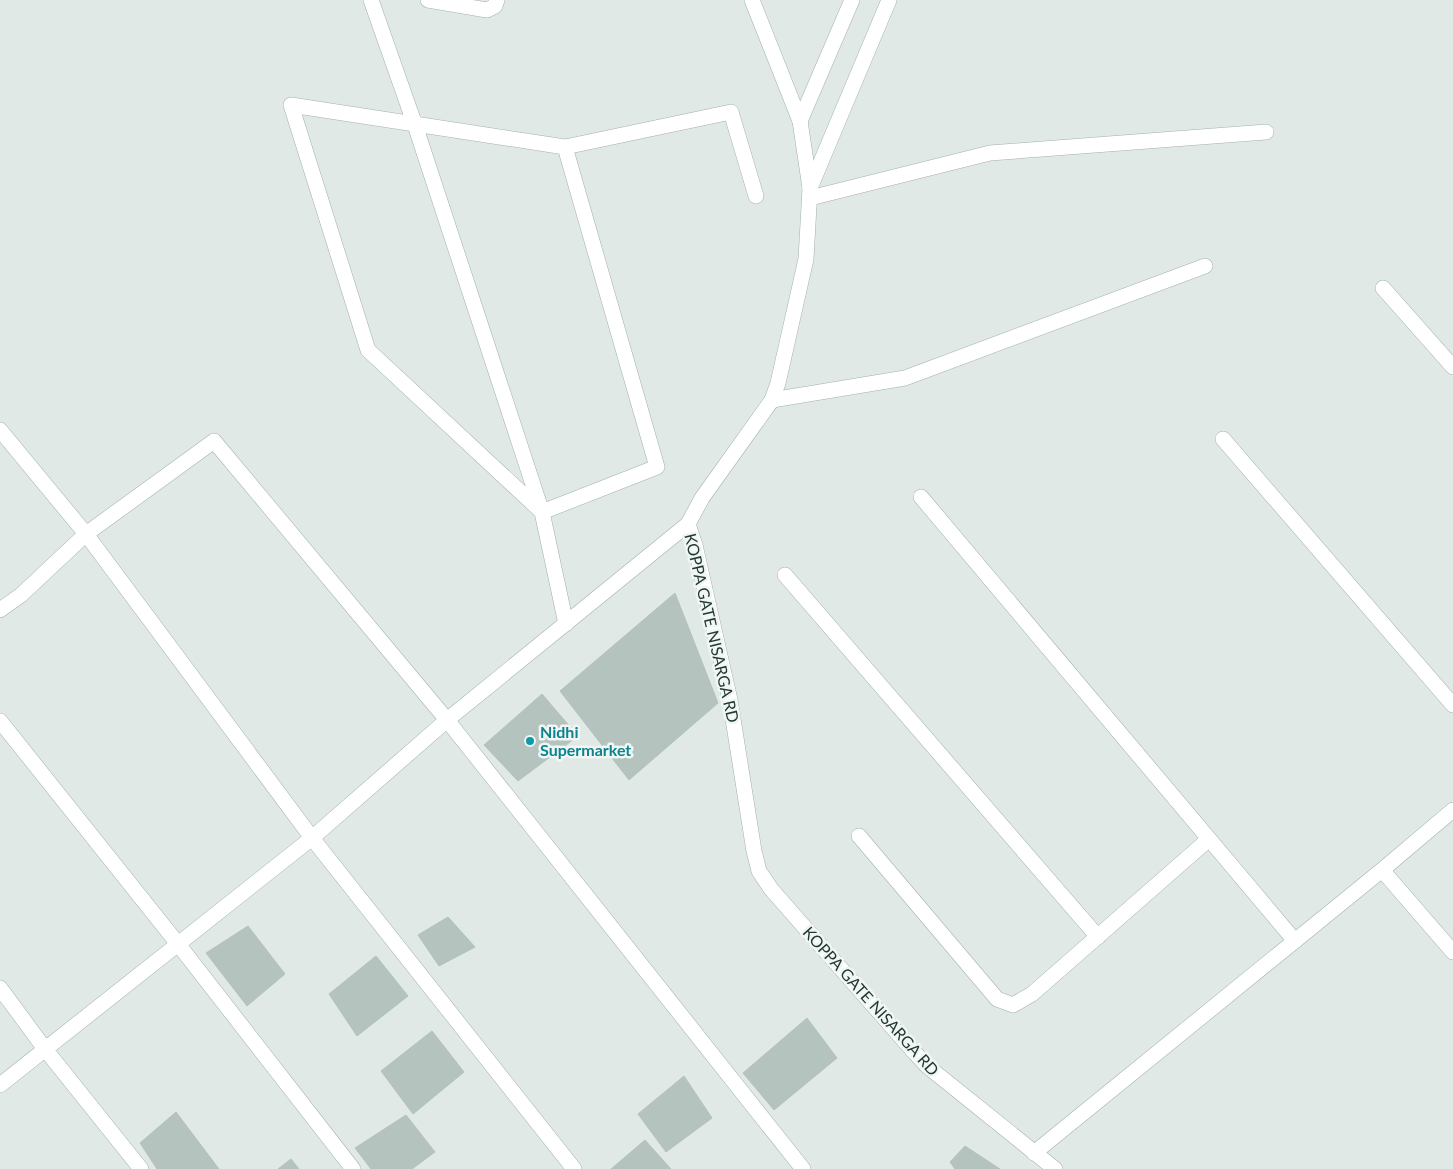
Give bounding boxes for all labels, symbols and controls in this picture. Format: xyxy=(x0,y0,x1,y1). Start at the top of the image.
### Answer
street label: KOPPA GATE NISARGA RD xyxy=(681,531,744,724)
place label: Nidhi Supermarket xyxy=(540,722,631,759)
marker: Nidhi Supermarket xyxy=(524,735,536,747)
street label: KOPPA GATE NISARGA RD xyxy=(800,922,943,1079)

